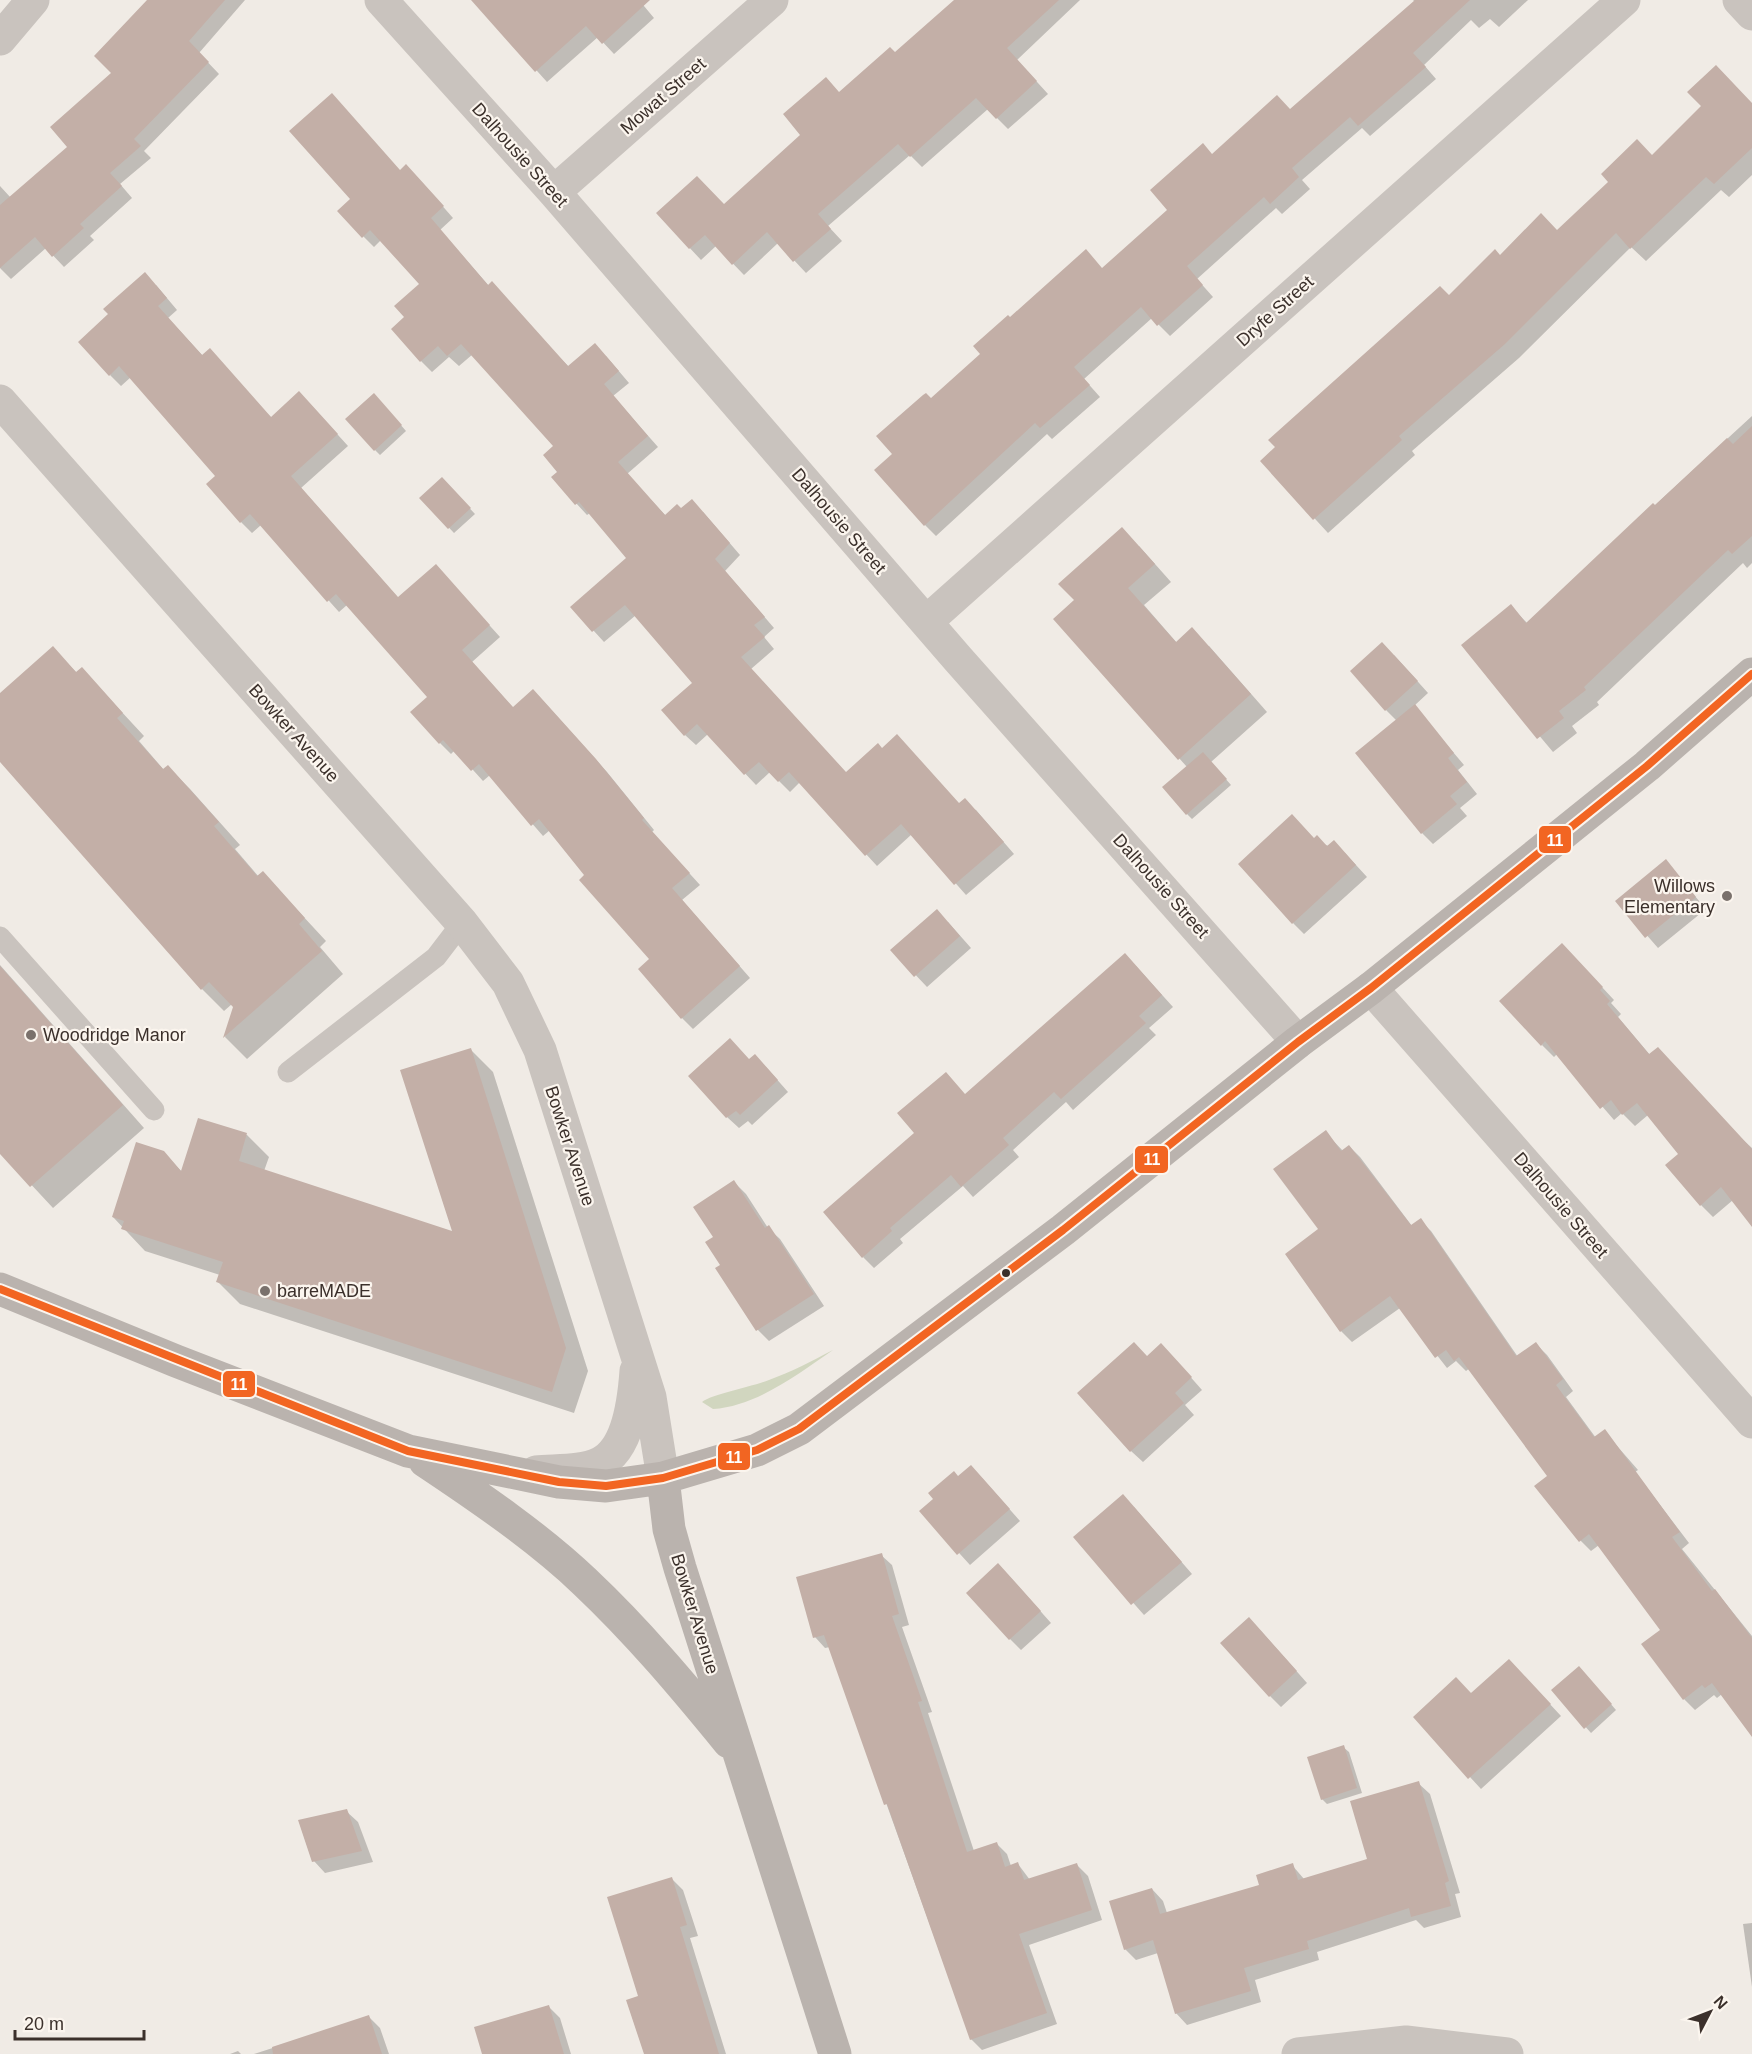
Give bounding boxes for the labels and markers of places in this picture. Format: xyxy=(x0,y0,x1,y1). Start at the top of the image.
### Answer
place label: Willows Elementary xyxy=(1624,876,1715,917)
marker: Willows Elementary xyxy=(1720,889,1734,903)
place label: Woodridge Manor xyxy=(43,1025,186,1045)
marker: Woodridge Manor xyxy=(24,1028,38,1042)
unlabelled marker xyxy=(1000,1267,1012,1279)
place label: barreMADE xyxy=(277,1281,371,1301)
marker: barreMADE xyxy=(258,1284,272,1298)

